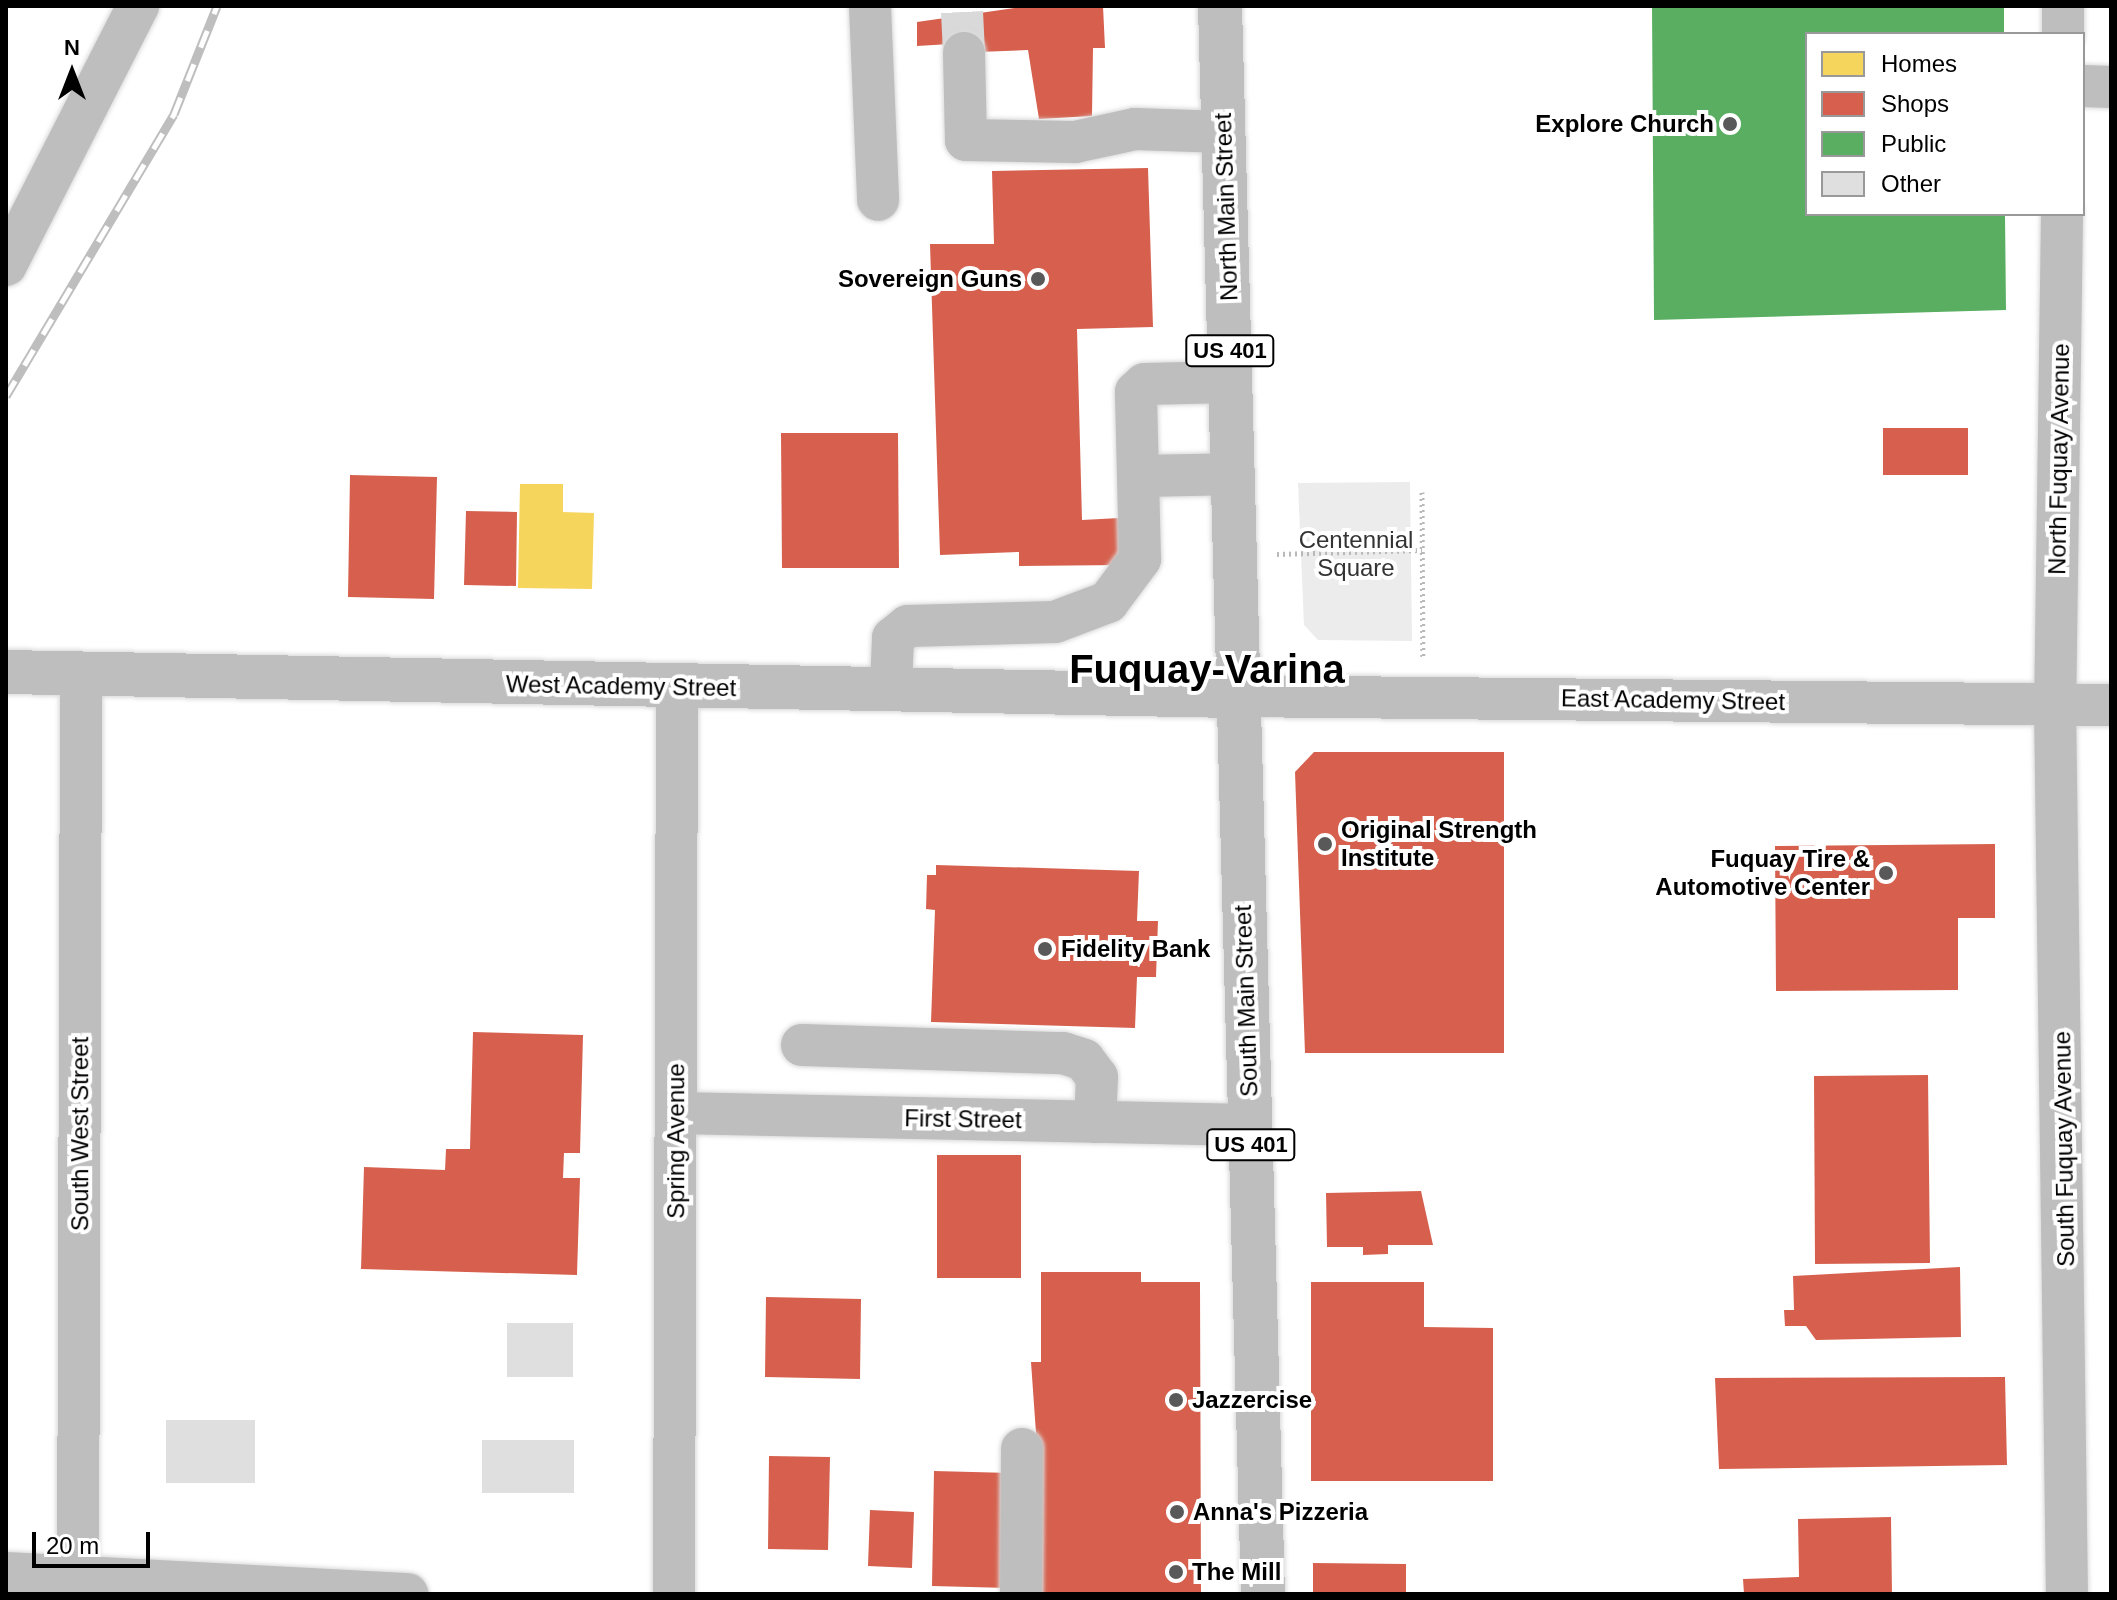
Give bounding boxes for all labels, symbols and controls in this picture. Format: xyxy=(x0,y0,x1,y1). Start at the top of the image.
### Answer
north arrow xyxy=(32,32,112,112)
legend xyxy=(1805,32,2085,216)
text: N xyxy=(64,35,80,60)
text: Homes xyxy=(1881,50,1957,77)
text: Shops xyxy=(1881,90,1949,117)
place label: Explore Church xyxy=(1535,110,1714,138)
street label: North Main Street xyxy=(1208,113,1244,301)
marker: Explore Church xyxy=(1721,115,1739,133)
text: Public xyxy=(1881,130,1946,157)
text: Other xyxy=(1881,170,1941,197)
place label: Sovereign Guns xyxy=(838,265,1022,293)
marker: Sovereign Guns xyxy=(1029,270,1047,288)
road number: US 401 xyxy=(1184,333,1276,369)
street label: North Fuquay Avenue xyxy=(2043,342,2075,576)
park label: Centennial Square xyxy=(1299,526,1413,582)
district label: Fuquay-Varina xyxy=(1069,645,1345,693)
street label: West Academy Street xyxy=(505,670,737,702)
street label: East Academy Street xyxy=(1560,684,1786,716)
place label: Original Strength Institute xyxy=(1341,816,1537,872)
marker: Original Strength Institute xyxy=(1316,835,1334,853)
place label: Fuquay Tire & Automotive Center xyxy=(1655,845,1870,901)
marker: Fuquay Tire & Automotive Center xyxy=(1877,864,1895,882)
street label: South Main Street xyxy=(1228,905,1264,1097)
place label: Fidelity Bank xyxy=(1061,935,1210,963)
marker: Fidelity Bank xyxy=(1036,940,1054,958)
street label: South Fuquay Avenue xyxy=(2048,1030,2080,1268)
street label: South West Street xyxy=(66,1037,94,1231)
street label: Spring Avenue xyxy=(662,1062,690,1220)
street label: First Street xyxy=(904,1104,1022,1134)
road number: US 401 xyxy=(1205,1127,1297,1163)
place label: Jazzercise xyxy=(1192,1386,1312,1414)
marker: Jazzercise xyxy=(1167,1391,1185,1409)
place label: Anna's Pizzeria xyxy=(1193,1498,1368,1526)
marker: Anna's Pizzeria xyxy=(1168,1503,1186,1521)
scale bar xyxy=(36,1516,154,1566)
text: 20 m xyxy=(46,1532,99,1559)
place label: The Mill xyxy=(1192,1558,1281,1586)
marker: The Mill xyxy=(1167,1563,1185,1581)

